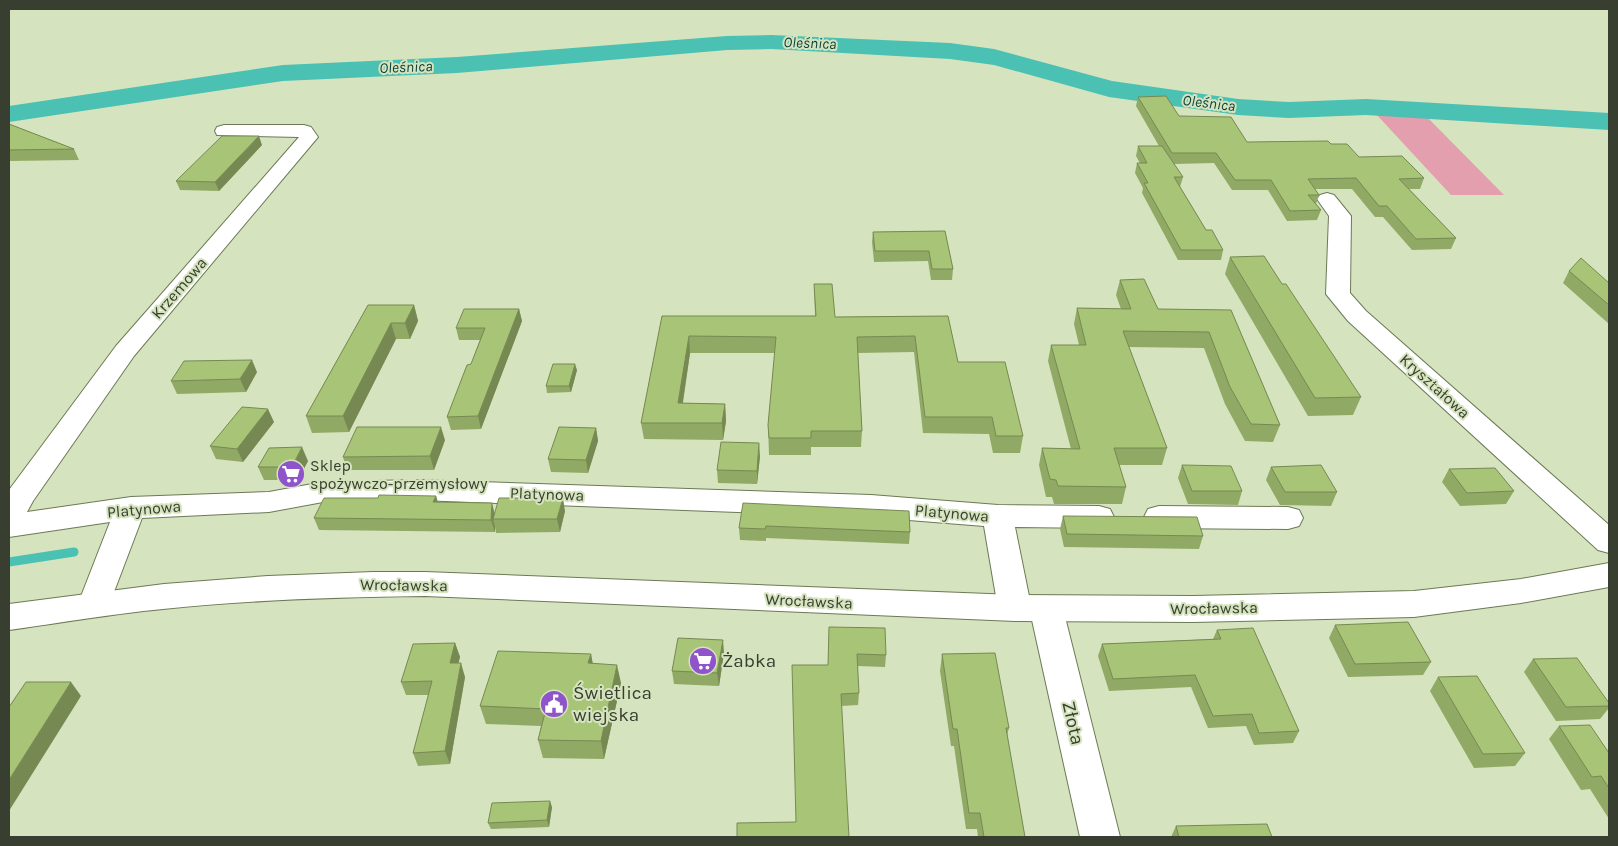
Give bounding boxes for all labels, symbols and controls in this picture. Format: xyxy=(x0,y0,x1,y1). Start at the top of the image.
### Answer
water label: Oleśnica xyxy=(783,33,837,53)
water label: Oleśnica xyxy=(379,57,433,77)
water label: Oleśnica xyxy=(1181,91,1237,115)
street label: Krzemowa xyxy=(147,253,211,323)
street label: Kryształowa xyxy=(1396,350,1474,422)
place label: Sklep spożywczo-przemysłowy xyxy=(310,456,488,493)
supermarket icon: Sklep spożywczo-przemysłowy xyxy=(276,459,306,489)
street label: Platynowa xyxy=(509,483,585,505)
street label: Platynowa xyxy=(106,496,182,522)
street label: Platynowa xyxy=(914,500,990,526)
street label: Wrocławska xyxy=(360,575,448,595)
street label: Wrocławska xyxy=(765,589,853,613)
street label: Wrocławska xyxy=(1170,598,1258,618)
supermarket icon: Żabka xyxy=(688,646,718,676)
place label: Żabka xyxy=(722,650,776,672)
place label: Świetlica wiejska xyxy=(573,681,652,726)
public building icon: Świetlica wiejska xyxy=(539,689,569,719)
street label: Złota xyxy=(1057,699,1089,747)

